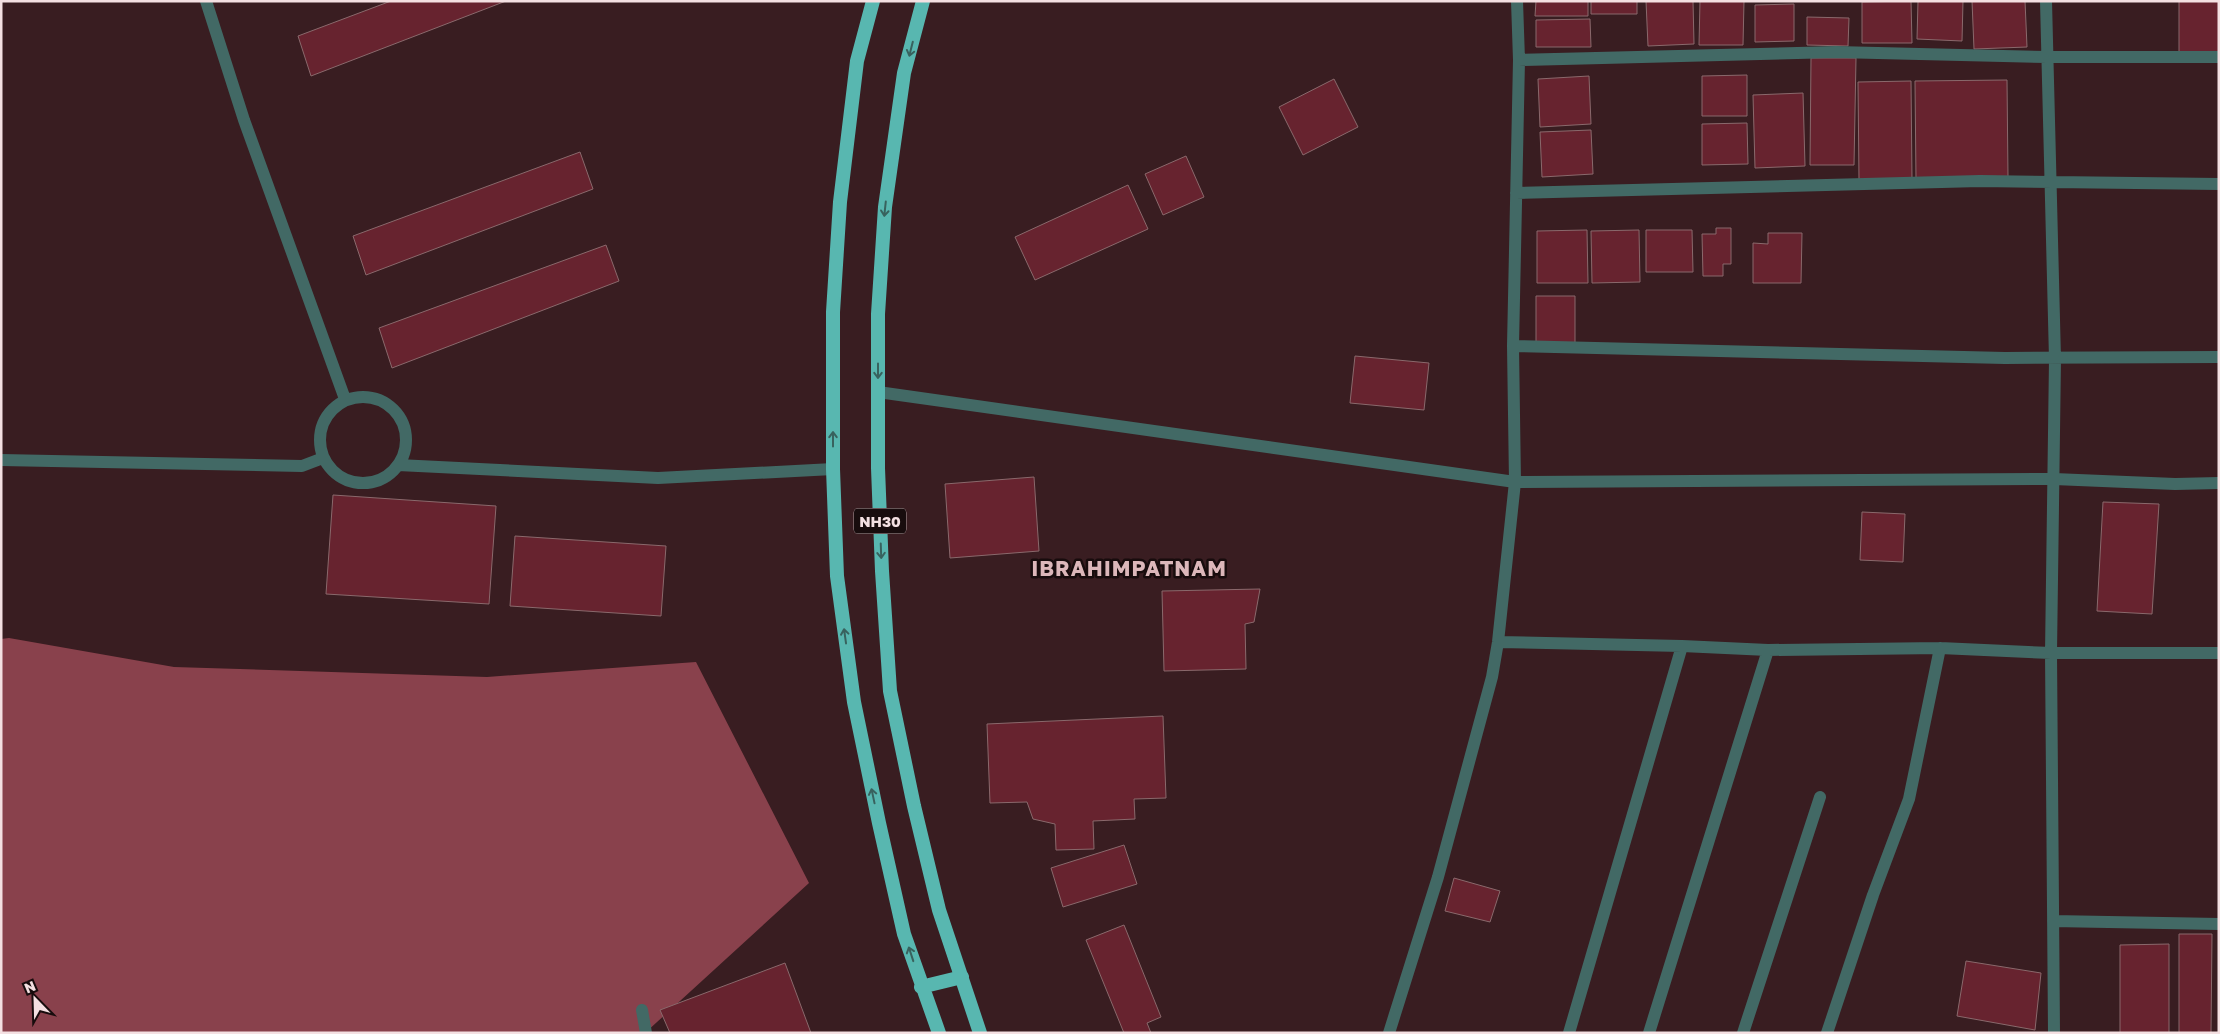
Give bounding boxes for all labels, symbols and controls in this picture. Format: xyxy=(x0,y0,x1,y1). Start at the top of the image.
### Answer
one-way arrow xyxy=(906,40,915,56)
one-way arrow xyxy=(880,201,890,217)
one-way arrow xyxy=(873,362,883,379)
one-way arrow xyxy=(828,431,838,448)
road number: NH30 xyxy=(854,508,906,534)
one-way arrow xyxy=(876,542,886,559)
district label: IBRAHIMPATNAM xyxy=(1031,555,1227,581)
one-way arrow xyxy=(840,628,850,644)
one-way arrow xyxy=(868,788,877,804)
one-way arrow xyxy=(905,946,915,962)
north arrow xyxy=(10,974,60,1024)
text: N xyxy=(22,977,38,996)

